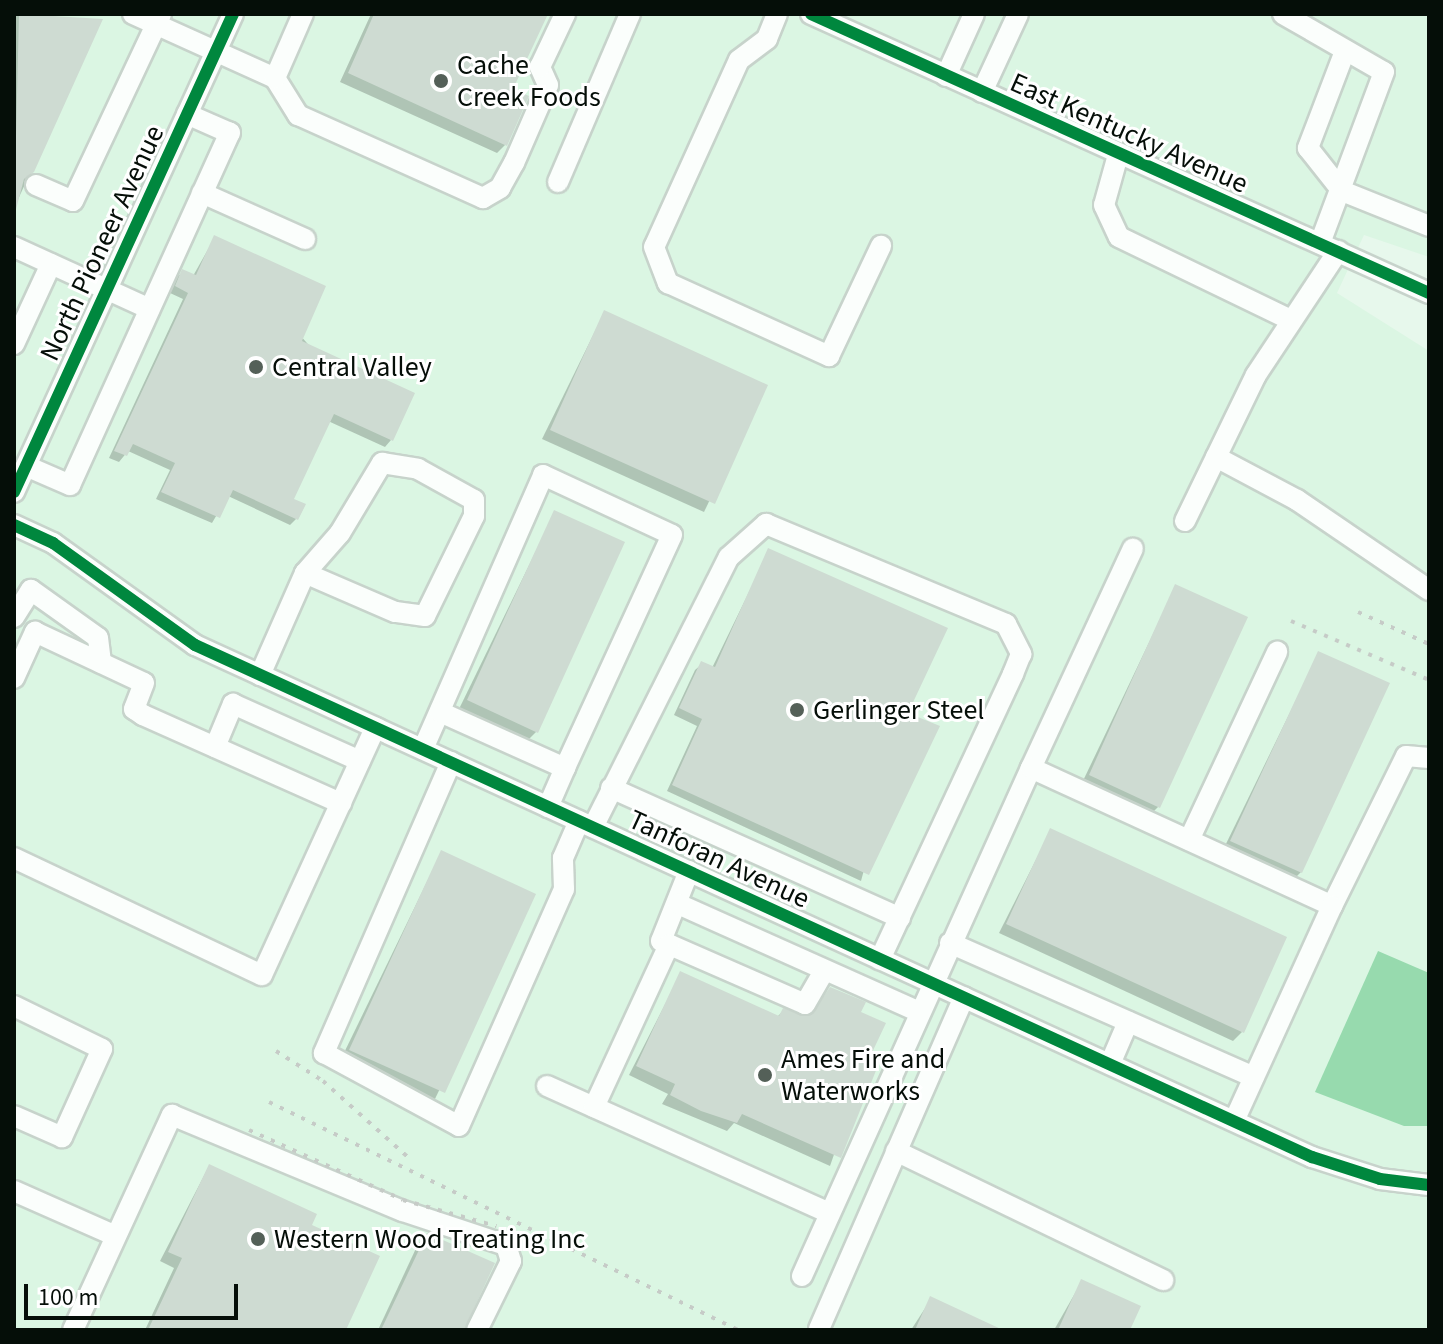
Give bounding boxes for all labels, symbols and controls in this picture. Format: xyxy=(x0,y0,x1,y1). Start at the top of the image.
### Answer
place label: Cache Creek Foods xyxy=(457,48,601,114)
street label: East Kentucky Avenue xyxy=(1005,65,1253,201)
marker: Cache Creek Foods xyxy=(432,72,450,90)
street label: North Pioneer Avenue xyxy=(33,120,171,366)
place label: Central Valley xyxy=(272,350,432,384)
marker: Central Valley xyxy=(247,358,265,376)
place label: Gerlinger Steel xyxy=(813,693,984,727)
marker: Gerlinger Steel xyxy=(788,701,806,719)
street label: Tanforan Avenue xyxy=(623,802,815,916)
place label: Ames Fire and Waterworks xyxy=(781,1042,945,1108)
marker: Ames Fire and Waterworks xyxy=(756,1066,774,1084)
place label: Western Wood Treating Inc xyxy=(274,1222,585,1256)
marker: Western Wood Treating Inc xyxy=(249,1230,267,1248)
scale bar xyxy=(28,1268,242,1318)
text: 100 m xyxy=(38,1280,98,1315)

